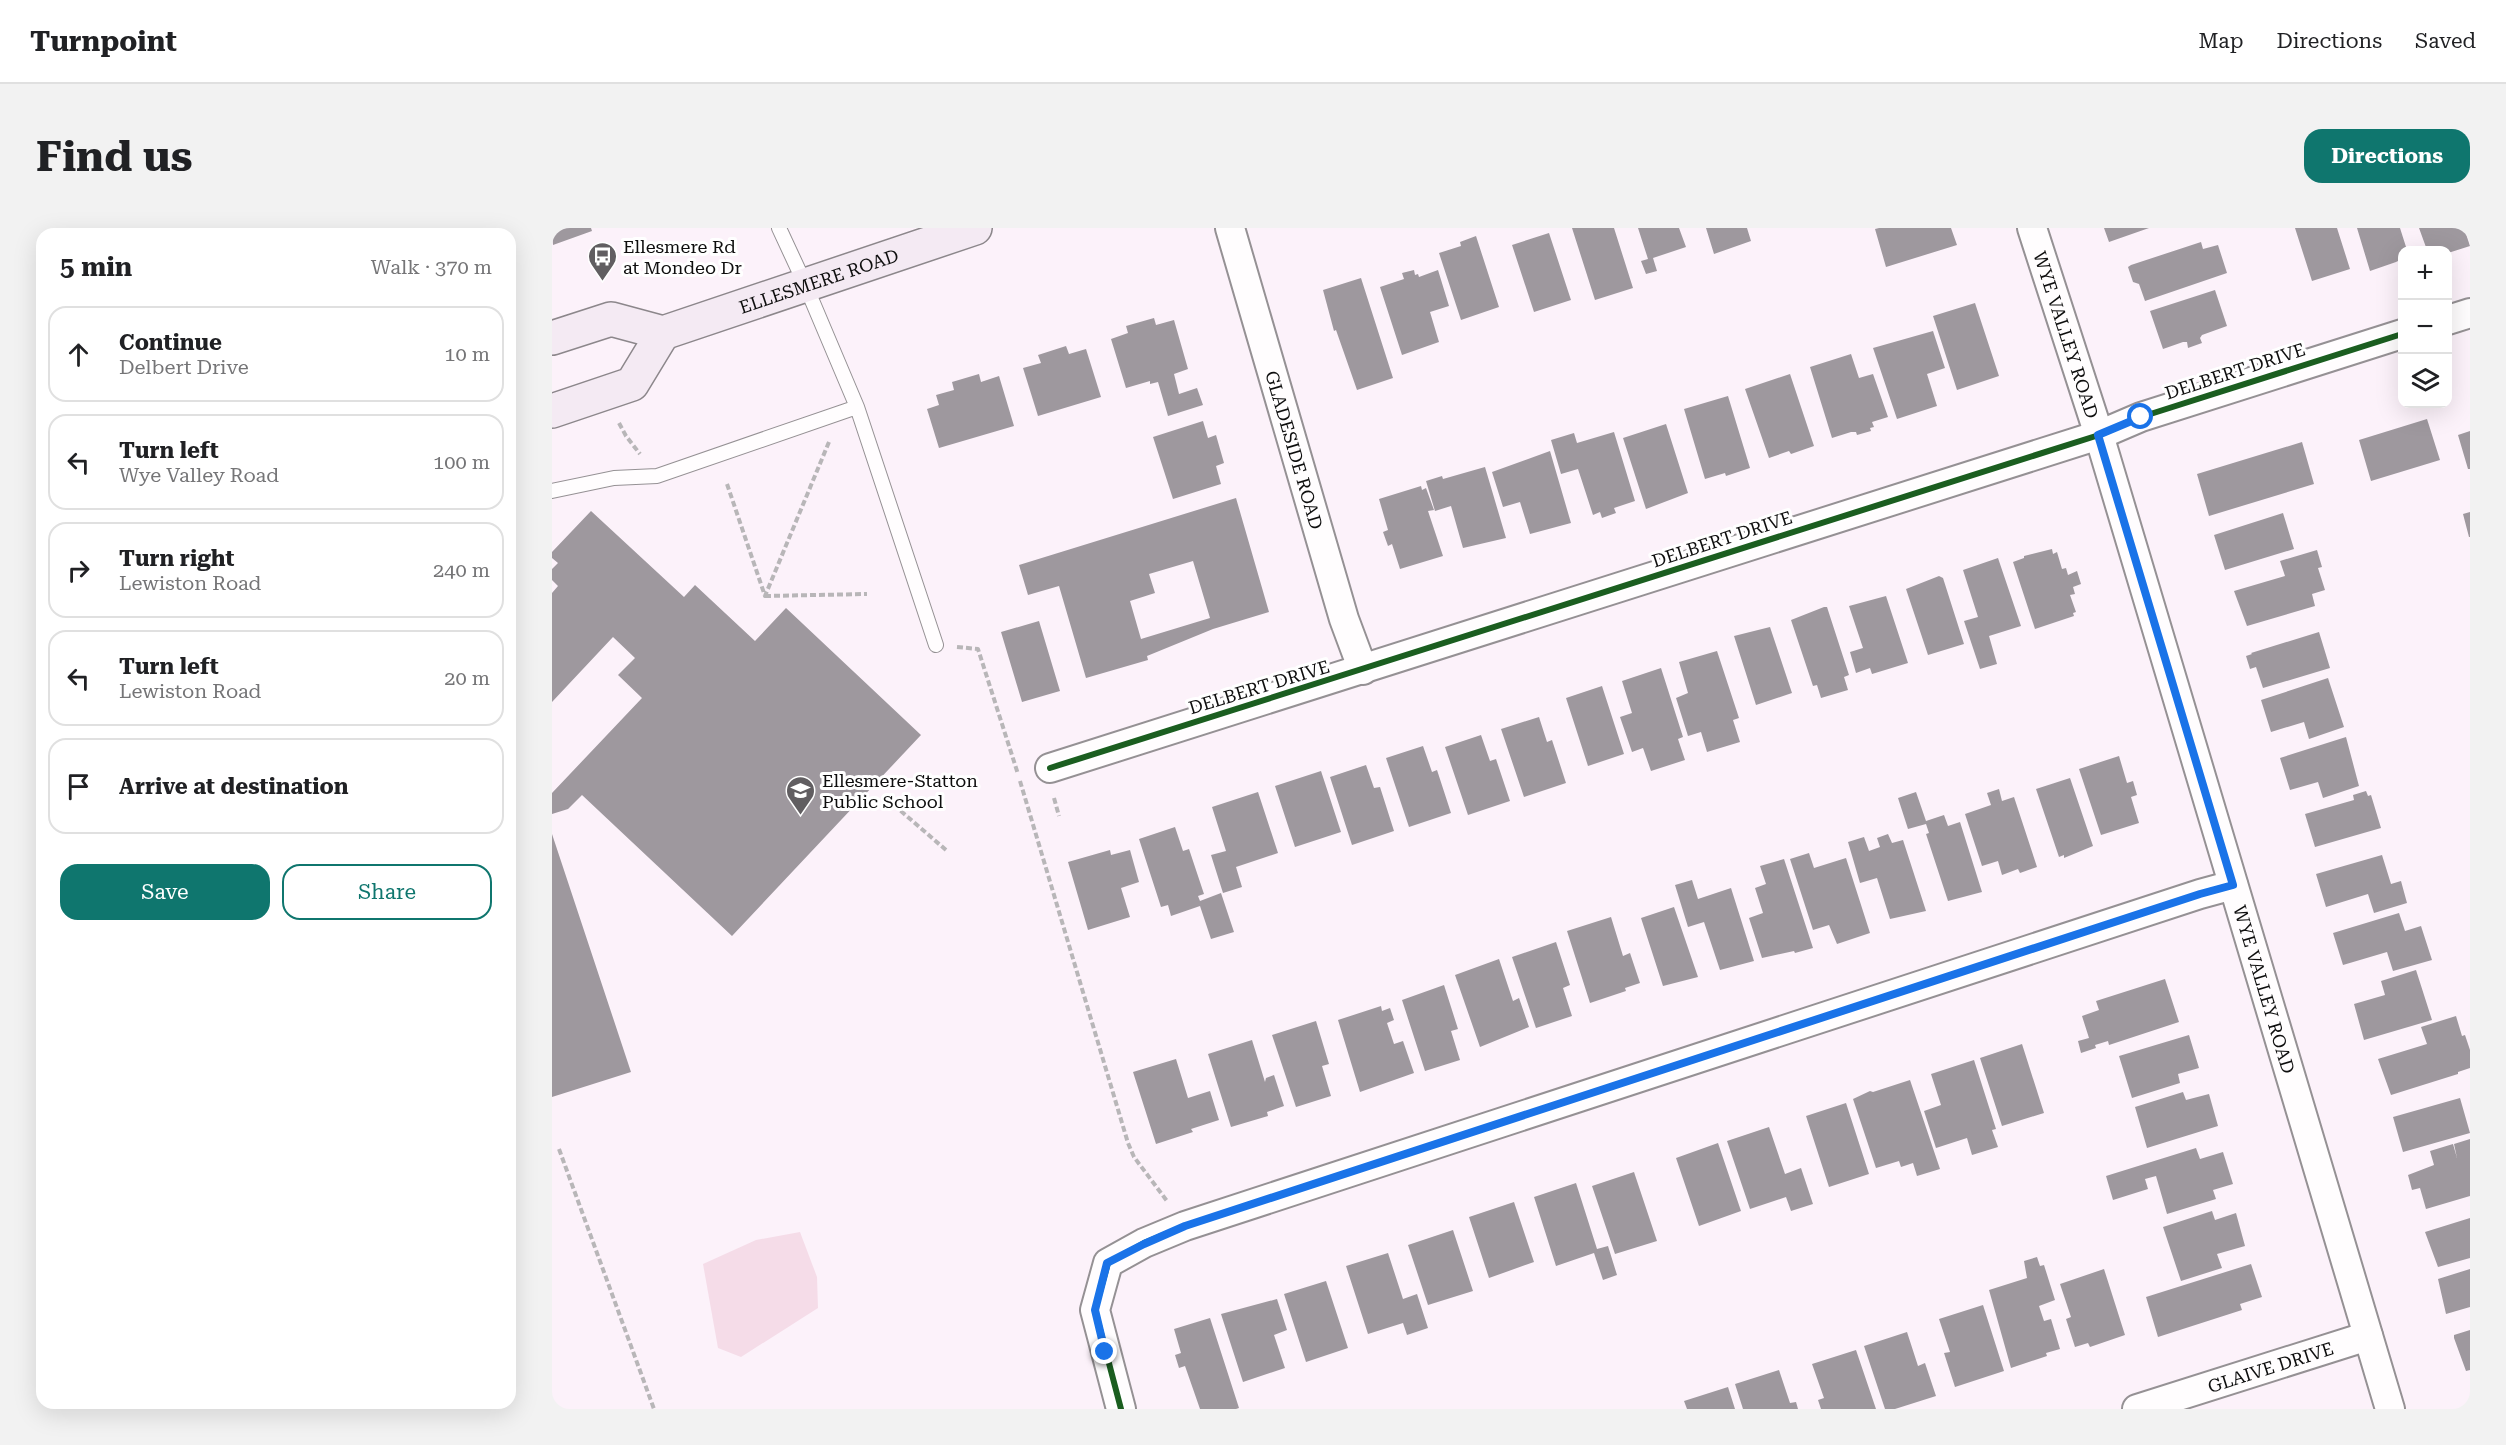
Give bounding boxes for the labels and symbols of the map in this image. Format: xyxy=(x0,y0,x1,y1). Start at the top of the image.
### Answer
place label: Ellesmere Rd at Mondeo Dr xyxy=(623,236,742,278)
bus stop icon: Ellesmere Rd at Mondeo Dr xyxy=(586,240,618,282)
street label: ELLESMERE ROAD xyxy=(736,244,901,317)
street label: WYE VALLEY ROAD xyxy=(2030,248,2103,421)
street label: DELBERT DRIVE xyxy=(2162,338,2308,404)
street label: GLADESIDE ROAD xyxy=(1262,368,1328,532)
route start xyxy=(2127,403,2153,429)
street label: DELBERT DRIVE xyxy=(1649,506,1795,572)
street label: DELBERT DRIVE xyxy=(1186,656,1332,718)
place label: Ellesmere-Statton Public School xyxy=(822,770,978,812)
school or university icon: Ellesmere-Statton Public School xyxy=(785,774,817,816)
street label: WYE VALLEY ROAD xyxy=(2230,903,2300,1076)
street label: GLAIVE DRIVE xyxy=(2205,1337,2336,1396)
route end xyxy=(1091,1338,1117,1364)

